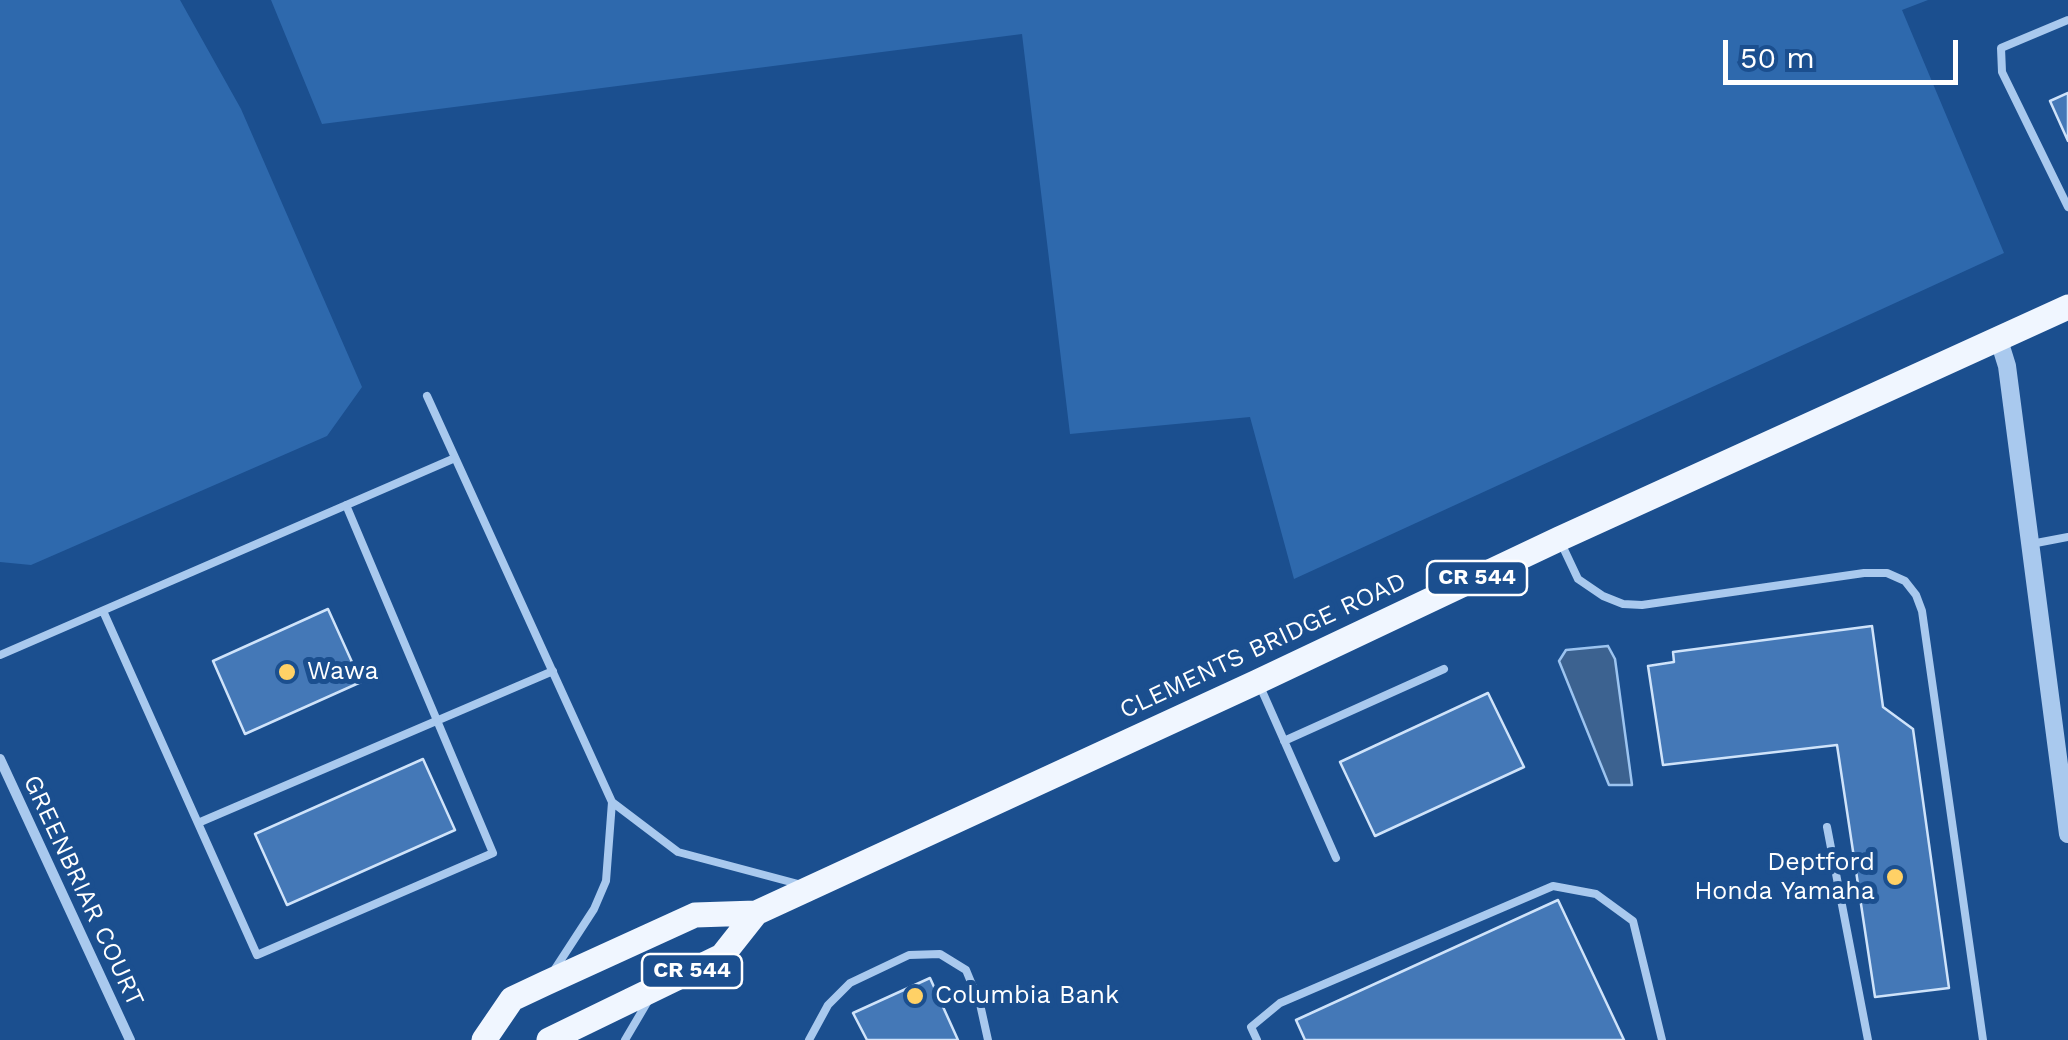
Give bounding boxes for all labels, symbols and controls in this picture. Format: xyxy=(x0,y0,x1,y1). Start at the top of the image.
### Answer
scale bar xyxy=(1728,20,1963,82)
text: 50 m xyxy=(1740,40,1815,75)
road number: CR 544 xyxy=(1427,561,1527,595)
street label: CLEMENTS BRIDGE ROAD xyxy=(1115,566,1411,726)
place label: Wawa xyxy=(307,657,379,687)
marker: Wawa xyxy=(276,661,298,683)
street label: GREENBRIAR COURT xyxy=(16,771,150,1011)
place label: Deptford Honda Yamaha xyxy=(1694,848,1875,907)
marker: Deptford Honda Yamaha xyxy=(1884,866,1906,888)
road number: CR 544 xyxy=(642,954,742,988)
place label: Columbia Bank xyxy=(935,981,1119,1011)
marker: Columbia Bank xyxy=(904,985,926,1007)

